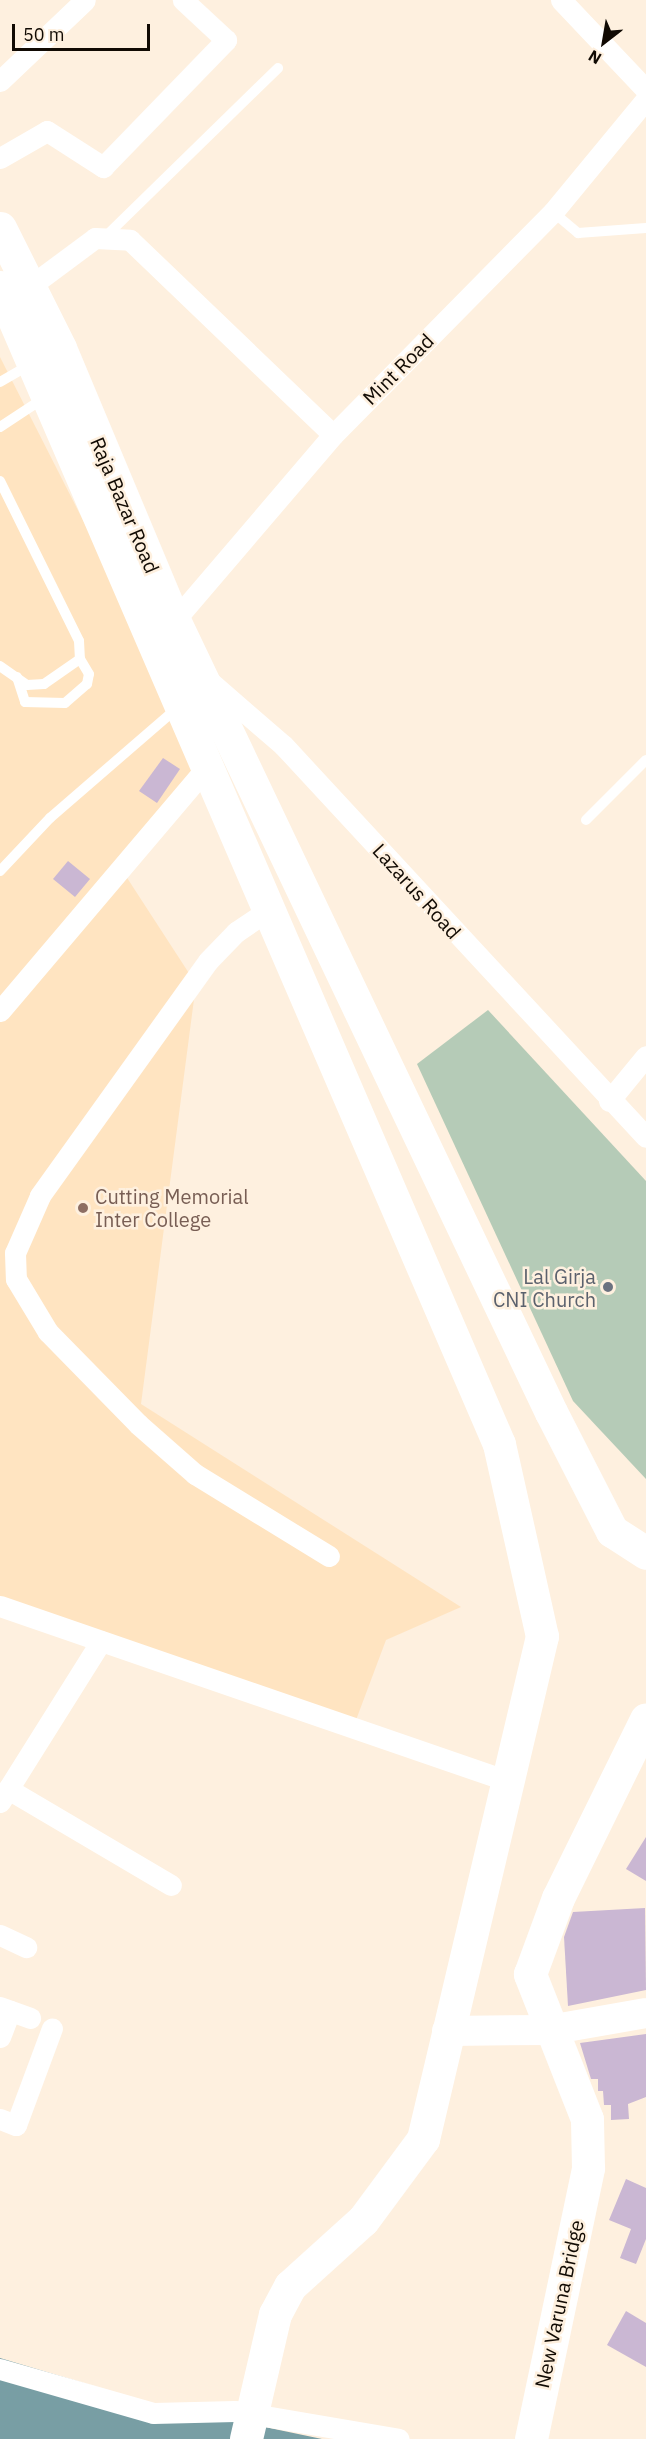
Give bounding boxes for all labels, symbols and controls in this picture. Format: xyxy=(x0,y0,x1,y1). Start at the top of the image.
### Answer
scale bar xyxy=(15,12,153,50)
north arrow xyxy=(574,12,634,72)
text: 50 m xyxy=(23,23,65,46)
text: N xyxy=(585,46,605,69)
street label: Mint Road xyxy=(358,329,438,409)
street label: Raja Bazar Road xyxy=(86,433,164,577)
street label: Lazarus Road xyxy=(368,838,466,944)
place label: Cutting Memorial Inter College xyxy=(95,1184,249,1231)
marker: Cutting Memorial Inter College xyxy=(76,1201,90,1215)
place label: Lal Girja CNI Church xyxy=(493,1264,596,1311)
marker: Lal Girja CNI Church xyxy=(601,1280,615,1294)
street label: New Varuna Bridge xyxy=(529,2218,589,2390)

